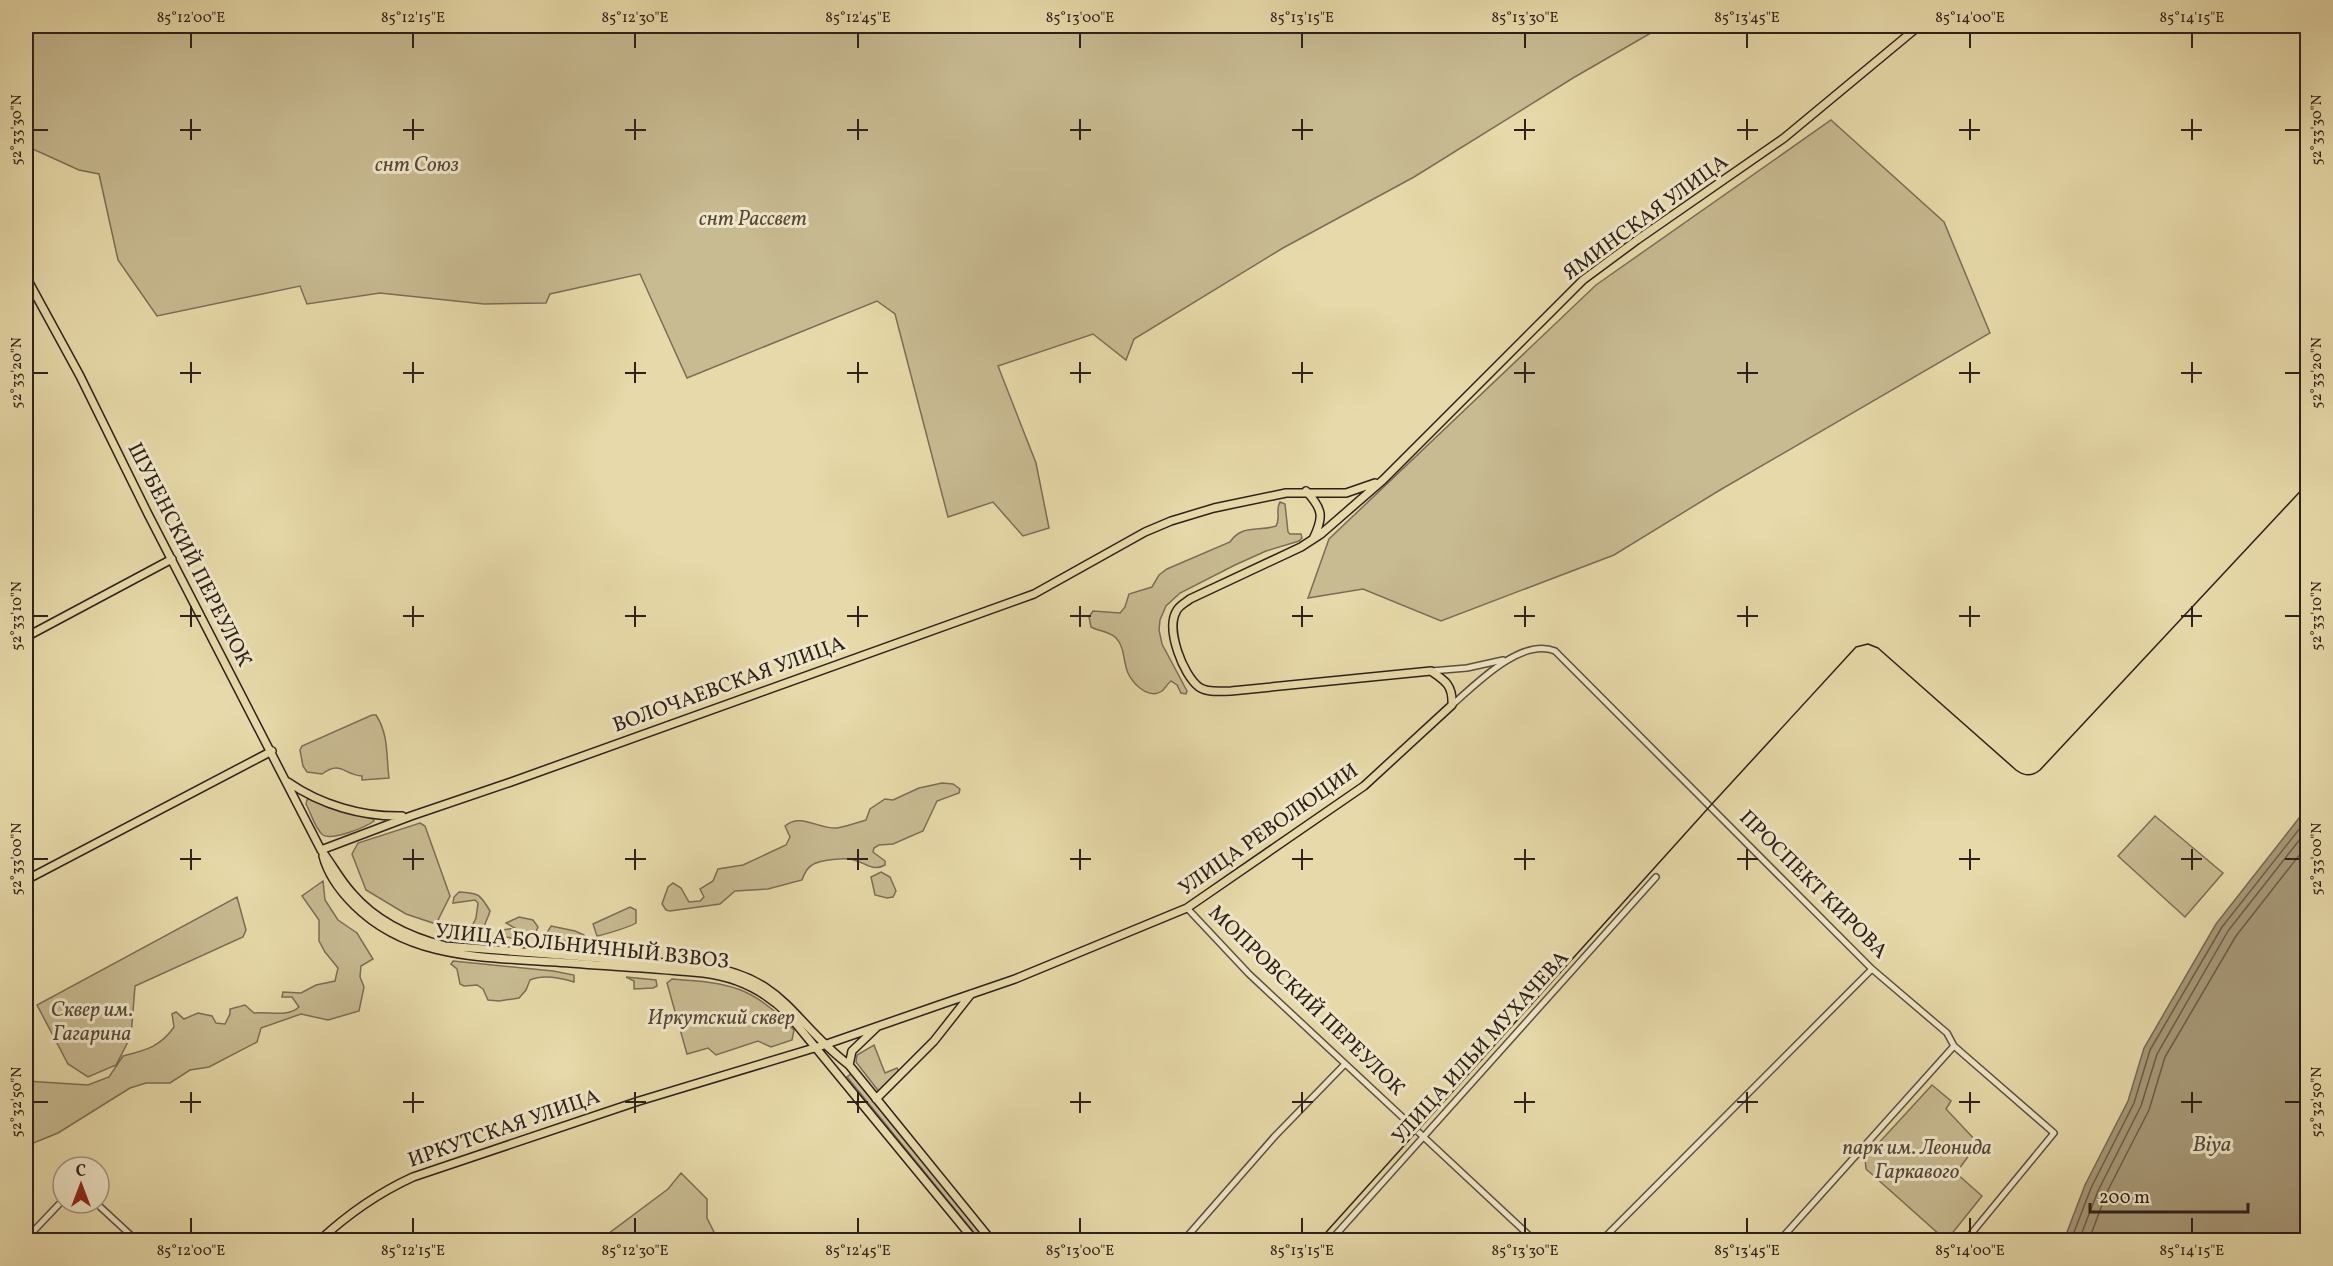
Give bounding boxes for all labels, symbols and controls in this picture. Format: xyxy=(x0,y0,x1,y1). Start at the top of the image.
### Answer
text: 85°12'00"E xyxy=(157,8,225,29)
text: 85°12'15"E xyxy=(381,8,445,29)
text: 85°12'30"E xyxy=(601,8,669,29)
text: 85°12'45"E xyxy=(825,8,891,29)
text: 85°13'00"E xyxy=(1046,8,1114,29)
text: 85°13'15"E xyxy=(1270,8,1334,29)
text: 85°13'30"E xyxy=(1491,8,1559,29)
text: 85°13'45"E xyxy=(1714,8,1780,29)
text: 85°14'00"E xyxy=(1935,8,2005,29)
text: 85°14'15"E xyxy=(2160,8,2224,29)
text: 52°33'30"N xyxy=(7,94,28,166)
text: 52°33'30"N xyxy=(2307,94,2328,166)
street label: ЯМИНСКАЯ УЛИЦА xyxy=(1557,148,1735,288)
park label: снт Союз xyxy=(375,151,459,180)
park label: снт Рассвет xyxy=(699,205,807,234)
text: 52°33'20"N xyxy=(7,337,28,409)
text: 52°33'20"N xyxy=(2307,337,2328,409)
street label: ШУБЕНСКИЙ ПЕРЕУЛОК xyxy=(120,438,258,672)
text: 52°33'10"N xyxy=(7,581,28,651)
text: 52°33'10"N xyxy=(2307,581,2328,651)
street label: ВОЛОЧАЕВСКАЯ УЛИЦА xyxy=(609,629,849,741)
street label: УЛИЦА РЕВОЛЮЦИИ xyxy=(1173,757,1365,903)
street label: ПРОСПЕКТ КИРОВА xyxy=(1732,804,1894,966)
text: 52°33'00"N xyxy=(7,823,28,895)
text: 52°33'00"N xyxy=(2307,823,2328,895)
street label: МОПРОВСКИЙ ПЕРЕУЛОК xyxy=(1201,899,1411,1103)
street label: УЛИЦА БОЛЬНИЧНЫЙ ВЗВОЗ xyxy=(434,917,730,977)
street label: УЛИЦА ИЛЬИ МУХАЧЕВА xyxy=(1386,944,1576,1151)
park label: Сквер им. Гагарина xyxy=(51,996,133,1049)
park label: Иркутский сквер xyxy=(647,1004,795,1033)
text: 52°32'50"N xyxy=(7,1067,28,1137)
text: 52°32'50"N xyxy=(2307,1067,2328,1137)
street label: ИРКУТСКАЯ УЛИЦА xyxy=(404,1082,604,1175)
water label: Biya xyxy=(2193,1130,2231,1161)
park label: парк им. Леонида Гаркавого xyxy=(1842,1134,1992,1187)
north arrow xyxy=(51,1155,111,1215)
text: С xyxy=(76,1161,86,1183)
scale bar xyxy=(2090,1176,2248,1214)
text: 200 m xyxy=(2099,1186,2150,1211)
text: 85°12'00"E xyxy=(157,1241,225,1262)
text: 85°12'15"E xyxy=(381,1241,445,1262)
text: 85°12'30"E xyxy=(601,1241,669,1262)
text: 85°12'45"E xyxy=(825,1241,891,1262)
text: 85°13'00"E xyxy=(1046,1241,1114,1262)
text: 85°13'15"E xyxy=(1270,1241,1334,1262)
text: 85°13'30"E xyxy=(1491,1241,1559,1262)
text: 85°13'45"E xyxy=(1714,1241,1780,1262)
text: 85°14'00"E xyxy=(1935,1241,2005,1262)
text: 85°14'15"E xyxy=(2160,1241,2224,1262)

